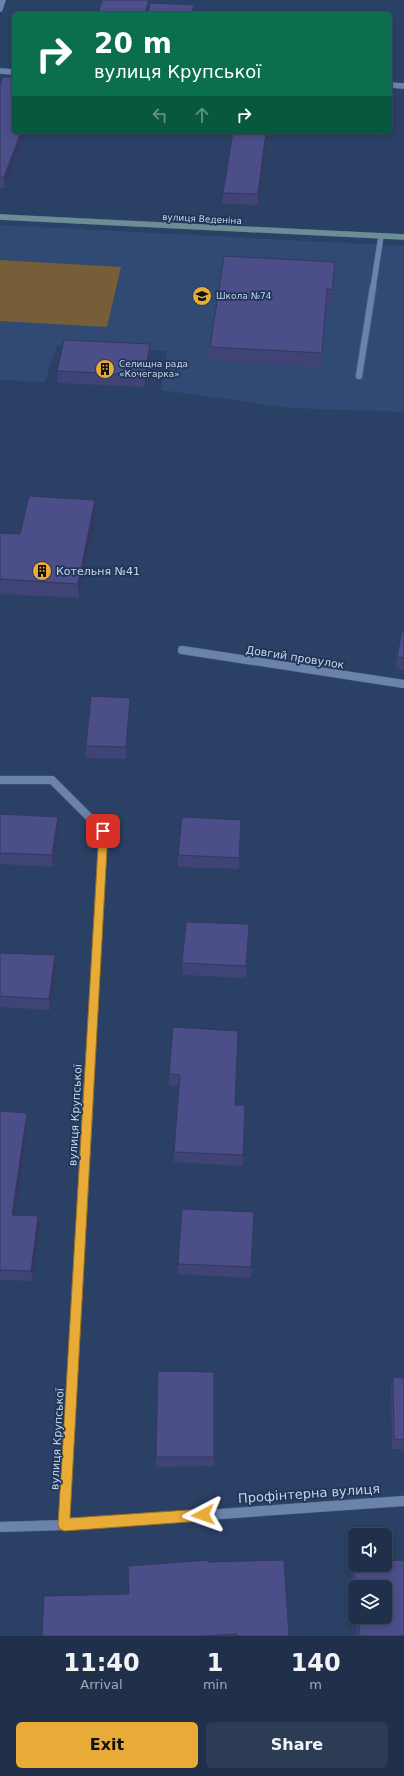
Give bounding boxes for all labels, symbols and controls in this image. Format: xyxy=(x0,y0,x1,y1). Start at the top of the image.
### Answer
text: 20 m xyxy=(94,27,172,60)
icon: right xyxy=(28,28,80,80)
text: вулиця Крупської xyxy=(94,61,261,82)
icon: left xyxy=(149,104,171,126)
icon: ahead xyxy=(191,104,213,126)
icon: right xyxy=(233,104,255,126)
street label: вулиця Веденіна xyxy=(162,212,242,226)
school or university icon: Школа №74 xyxy=(191,285,213,307)
place label: Школа №74 xyxy=(216,291,272,301)
building icon: Селищна рада «Кочегарка» xyxy=(94,358,116,380)
place label: Селищна рада «Кочегарка» xyxy=(119,359,188,379)
building icon: Котельня №41 xyxy=(31,560,53,582)
place label: Котельня №41 xyxy=(56,565,140,578)
street label: Довгий провулок xyxy=(245,643,346,672)
pin xyxy=(86,814,120,848)
icon: arrive xyxy=(92,820,114,842)
street label: вулиця Крупської xyxy=(66,1063,85,1166)
street label: вулиця Крупської xyxy=(48,1387,67,1490)
street label: Профінтерна вулиця xyxy=(237,1481,381,1506)
position arrow xyxy=(182,1494,224,1536)
map controls xyxy=(348,1528,392,1624)
button: sound xyxy=(348,1528,392,1572)
button: layers xyxy=(348,1580,392,1624)
text: 11:40 xyxy=(63,1649,140,1677)
text: 1 xyxy=(207,1649,223,1677)
text: 140 xyxy=(291,1649,341,1677)
text: Arrival xyxy=(80,1677,123,1692)
text: min xyxy=(203,1677,227,1692)
text: m xyxy=(309,1677,322,1692)
button: Exit xyxy=(16,1722,198,1768)
button: Share xyxy=(206,1722,388,1768)

